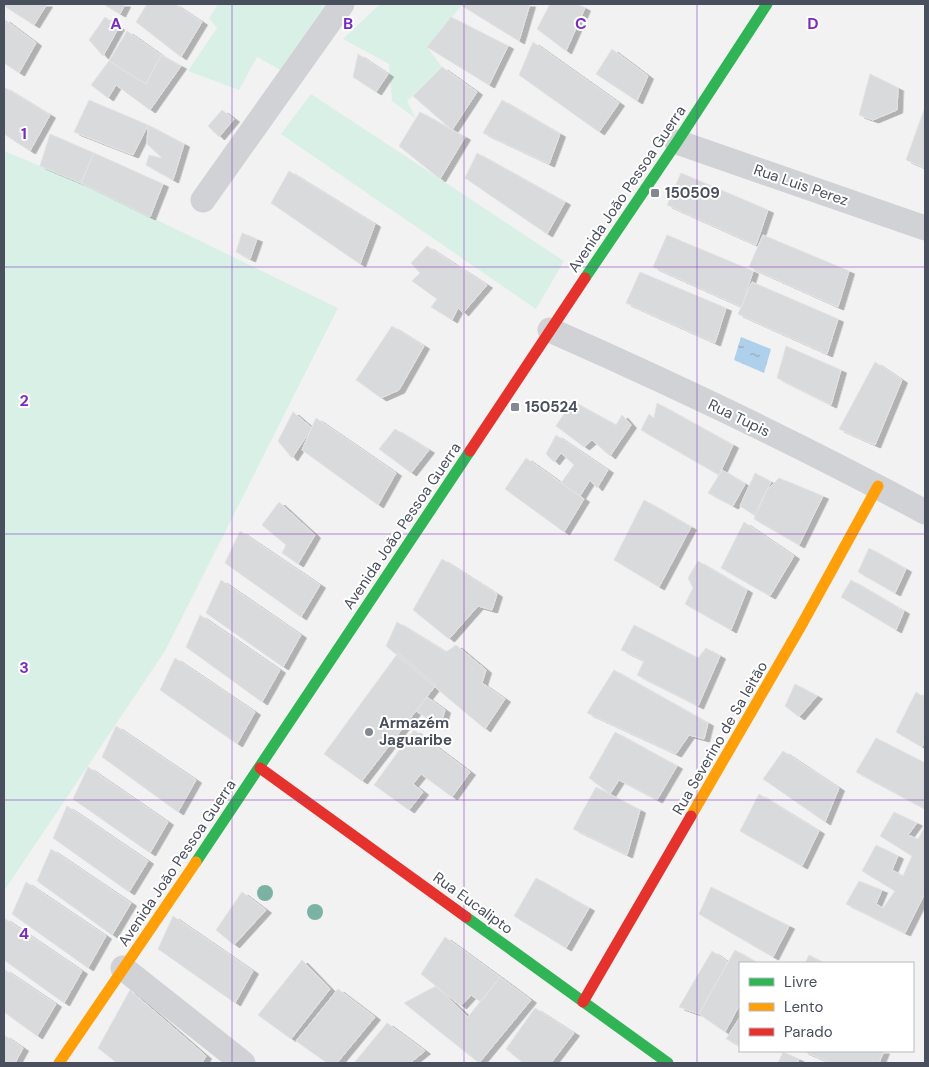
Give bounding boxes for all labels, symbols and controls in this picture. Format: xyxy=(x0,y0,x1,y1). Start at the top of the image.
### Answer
text: A xyxy=(110,13,122,34)
text: B xyxy=(343,13,353,34)
text: C xyxy=(575,13,587,34)
text: D xyxy=(807,13,819,34)
street label: Avenida João Pessoa Guerra xyxy=(564,102,690,276)
text: 1 xyxy=(21,123,27,144)
street label: Rua Luis Perez xyxy=(751,159,851,211)
place label: 150509 xyxy=(665,183,720,203)
marker: 150509 xyxy=(649,187,661,199)
text: 2 xyxy=(19,390,29,411)
street label: Rua Tupis xyxy=(705,394,773,442)
place label: 150524 xyxy=(525,397,578,417)
marker: 150524 xyxy=(509,401,521,413)
street label: Avenida João Pessoa Guerra xyxy=(339,439,465,613)
text: 3 xyxy=(19,657,29,678)
street label: Rua Severino de Sa leitão xyxy=(668,657,772,819)
place label: Armazém Jaguaribe xyxy=(379,713,452,750)
marker: Armazém Jaguaribe xyxy=(363,726,375,738)
street label: Avenida João Pessoa Guerra xyxy=(114,776,240,950)
street label: Rua Eucalipto xyxy=(429,867,517,939)
text: 4 xyxy=(19,923,29,944)
legend xyxy=(739,962,914,1052)
text: Livre xyxy=(784,972,817,992)
text: Lento xyxy=(784,997,823,1017)
text: Parado xyxy=(784,1022,833,1042)

